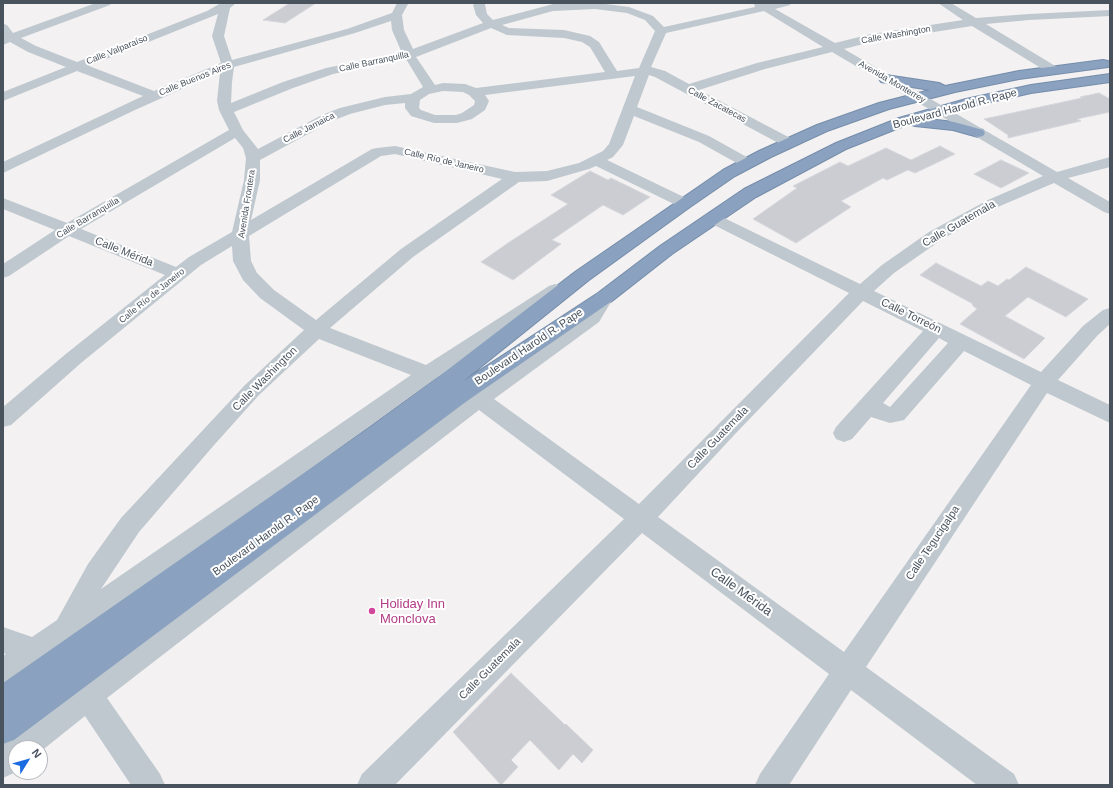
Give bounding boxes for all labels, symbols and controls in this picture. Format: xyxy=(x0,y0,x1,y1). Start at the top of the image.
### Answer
street label: Calle Washington xyxy=(860,24,932,46)
street label: Calle Valparaíso xyxy=(85,33,149,67)
street label: Calle Barranquilla xyxy=(338,49,410,75)
street label: Avenida Monterrey xyxy=(857,58,927,106)
street label: Calle Buenos Aires xyxy=(157,60,233,98)
street label: Calle Zacatecas xyxy=(686,85,748,125)
street label: Boulevard Harold R. Pape xyxy=(892,86,1018,132)
street label: Calle Jamaica xyxy=(281,110,337,146)
street label: Calle Río de Janeiro xyxy=(403,147,485,175)
street label: Avenida Frontera xyxy=(236,169,258,239)
street label: Calle Barranquilla xyxy=(55,195,121,241)
street label: Calle Guatemala xyxy=(920,198,998,250)
street label: Calle Mérida xyxy=(93,234,155,270)
street label: Calle Río de Janeiro xyxy=(117,266,187,326)
street label: Calle Torreón xyxy=(879,296,943,336)
street label: Boulevard Harold R. Pape xyxy=(472,306,586,388)
street label: Calle Washington xyxy=(230,344,300,414)
street label: Calle Guatemala xyxy=(685,404,751,472)
street label: Boulevard Harold R. Pape xyxy=(210,493,322,579)
street label: Calle Tegucigalpa xyxy=(903,503,963,583)
street label: Calle Mérida xyxy=(707,564,775,620)
place label: Holiday Inn Monclova xyxy=(380,596,445,627)
marker: Holiday Inn Monclova xyxy=(367,606,377,616)
street label: Calle Guatemala xyxy=(456,635,524,703)
north arrow xyxy=(8,740,48,780)
text: N xyxy=(30,747,44,760)

